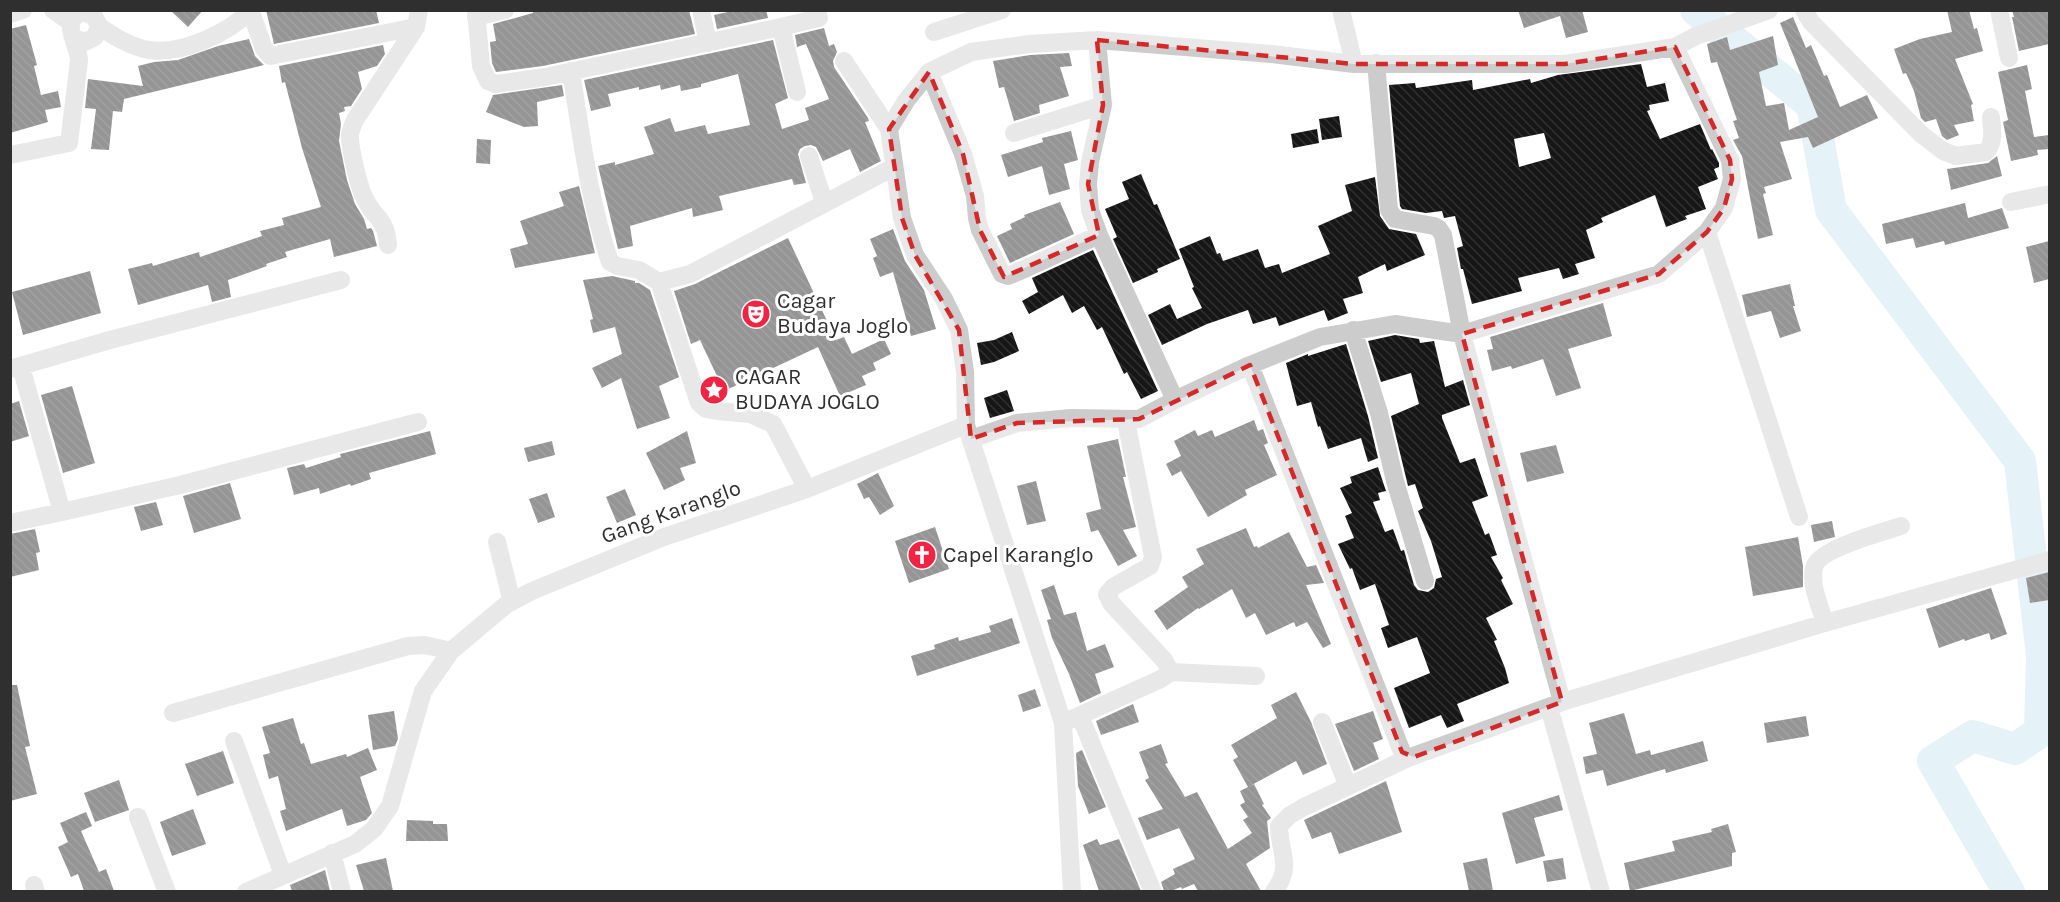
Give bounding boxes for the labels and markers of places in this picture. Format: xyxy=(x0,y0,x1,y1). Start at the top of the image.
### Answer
place label: Cagar Budaya Joglo xyxy=(777,288,908,339)
theatre icon: Cagar Budaya Joglo xyxy=(740,298,772,330)
place label: CAGAR BUDAYA JOGLO xyxy=(735,364,880,415)
place icon: CAGAR BUDAYA JOGLO xyxy=(698,374,730,406)
church icon: Capel Karanglo xyxy=(906,539,938,571)
place label: Capel Karanglo xyxy=(943,542,1094,568)

